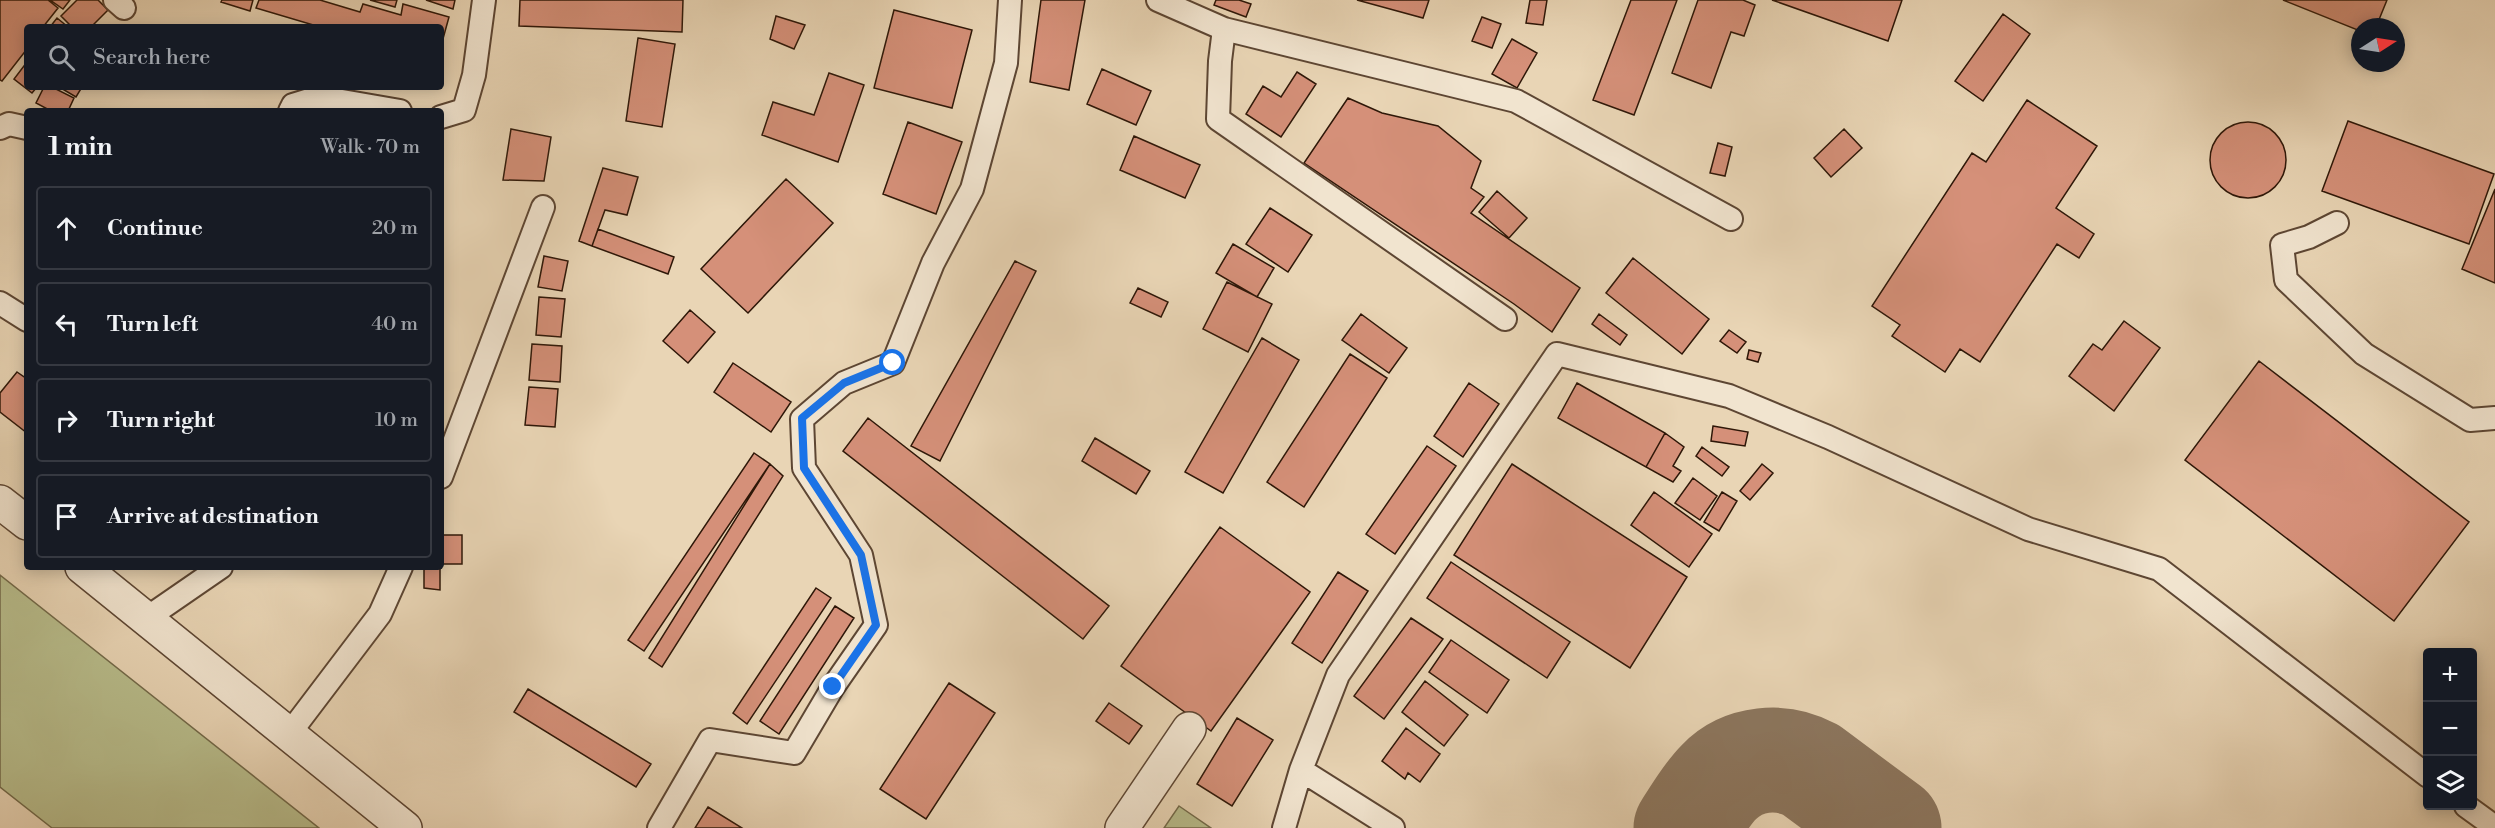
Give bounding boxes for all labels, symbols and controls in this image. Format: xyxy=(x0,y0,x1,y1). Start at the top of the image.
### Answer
north arrow xyxy=(2351,18,2405,72)
search box xyxy=(24,24,444,90)
icon: search xyxy=(45,41,78,74)
text: Search here xyxy=(93,44,210,71)
text: 1 min xyxy=(48,131,113,163)
text: Walk · 70 m xyxy=(321,135,420,160)
icon: ahead xyxy=(50,212,83,245)
text: Continue xyxy=(107,215,203,242)
text: 20 m xyxy=(372,216,418,241)
icon: left xyxy=(50,308,83,341)
text: Turn left xyxy=(107,311,198,338)
text: 40 m xyxy=(371,312,418,337)
route start xyxy=(879,349,905,375)
icon: right xyxy=(50,404,83,437)
text: Turn right xyxy=(107,407,215,434)
text: 10 m xyxy=(375,408,418,433)
icon: arrive xyxy=(50,500,83,533)
text: Arrive at destination xyxy=(107,503,319,530)
map controls xyxy=(2423,648,2477,810)
button: + xyxy=(2423,648,2477,702)
route end xyxy=(819,673,845,699)
button: − xyxy=(2423,702,2477,756)
button: layers xyxy=(2423,756,2477,810)

